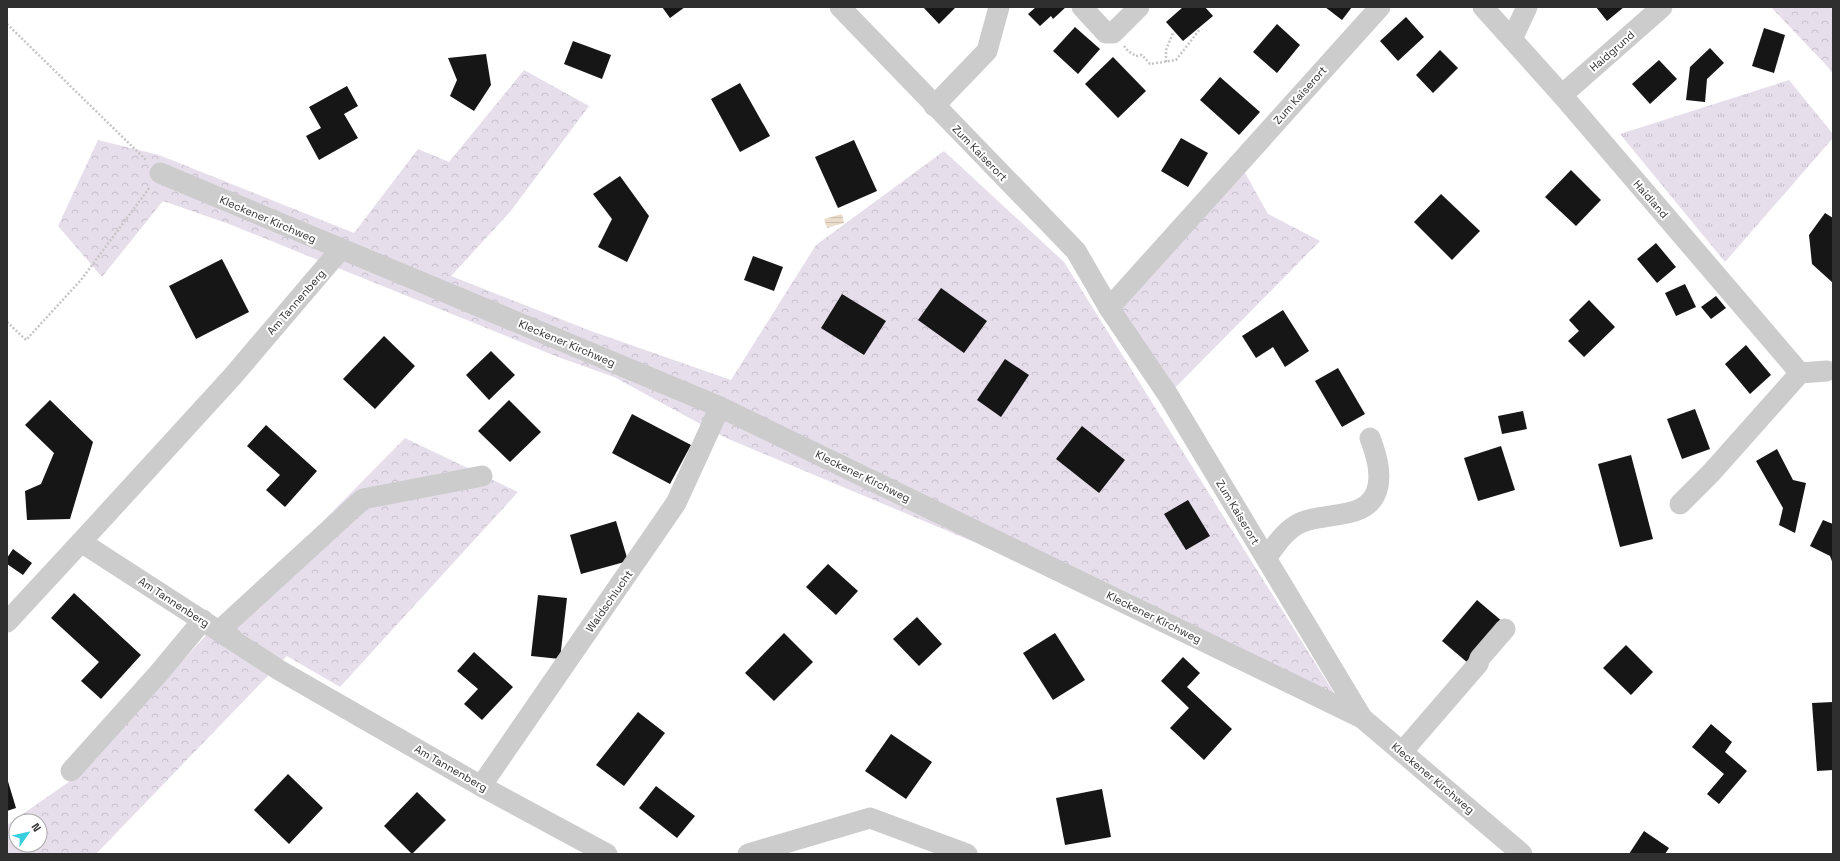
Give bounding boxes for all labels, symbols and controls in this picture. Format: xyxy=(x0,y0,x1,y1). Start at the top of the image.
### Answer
street label: Haidgrund xyxy=(1587,28,1637,74)
street label: Zum Kaiserort xyxy=(1270,63,1330,127)
street label: Zum Kaiserort xyxy=(950,122,1010,184)
street label: Haidland xyxy=(1631,177,1671,221)
street label: Kleckener Kirchweg xyxy=(218,192,318,246)
street label: Am Tannenberg xyxy=(264,266,328,338)
street label: Kleckener Kirchweg xyxy=(517,316,617,370)
street label: Kleckener Kirchweg xyxy=(813,447,913,505)
street label: Zum Kaiserort xyxy=(1213,477,1263,547)
street label: Waldschlucht xyxy=(583,567,635,635)
street label: Am Tannenberg xyxy=(136,574,212,630)
street label: Kleckener Kirchweg xyxy=(1104,588,1204,646)
street label: Kleckener Kirchweg xyxy=(1389,739,1477,817)
street label: Am Tannenberg xyxy=(412,741,490,795)
north arrow xyxy=(8,813,48,853)
text: N xyxy=(28,820,44,834)

